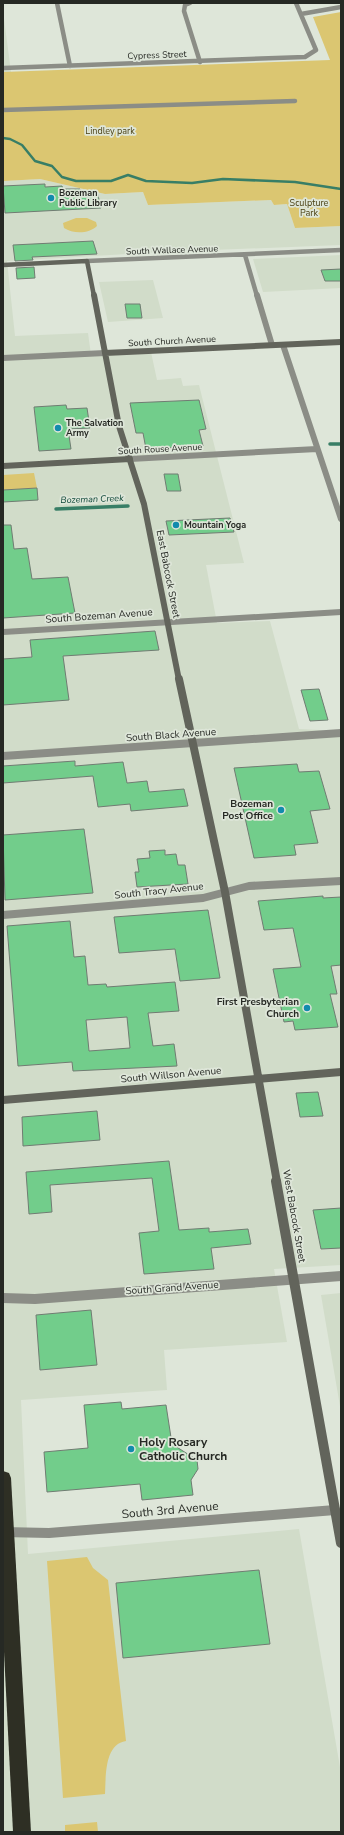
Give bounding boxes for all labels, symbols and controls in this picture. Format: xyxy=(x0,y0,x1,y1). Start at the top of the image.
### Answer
street label: Cypress Street xyxy=(127,48,188,62)
park label: Lindley park xyxy=(85,125,135,137)
place label: Bozeman Public Library xyxy=(59,187,117,209)
marker: Bozeman Public Library xyxy=(46,193,56,203)
park label: Sculpture Park xyxy=(290,197,329,219)
street label: South Wallace Avenue xyxy=(126,242,219,258)
street label: South Church Avenue xyxy=(128,333,216,349)
place label: The Salvation Army xyxy=(66,417,123,439)
marker: The Salvation Army xyxy=(53,423,63,433)
street label: South Rouse Avenue xyxy=(118,441,203,457)
water label: Bozeman Creek xyxy=(60,492,124,506)
place label: Mountain Yoga xyxy=(184,519,246,531)
marker: Mountain Yoga xyxy=(171,520,181,530)
street label: East Babcock Street xyxy=(153,529,183,620)
street label: South Bozeman Avenue xyxy=(45,605,153,627)
street label: South Black Avenue xyxy=(125,725,217,745)
place label: Bozeman Post Office xyxy=(222,797,274,823)
marker: Bozeman Post Office xyxy=(276,805,286,815)
street label: South Tracy Avenue xyxy=(114,879,204,903)
place label: First Presbyterian Church xyxy=(217,995,299,1021)
marker: First Presbyterian Church xyxy=(302,1003,312,1013)
street label: South Willson Avenue xyxy=(120,1064,222,1086)
street label: West Babcock Street xyxy=(279,1168,309,1264)
street label: South Grand Avenue xyxy=(125,1278,219,1298)
place label: Holy Rosary Catholic Church xyxy=(139,1434,227,1464)
marker: Holy Rosary Catholic Church xyxy=(126,1444,136,1454)
street label: South 3rd Avenue xyxy=(121,1498,219,1522)

